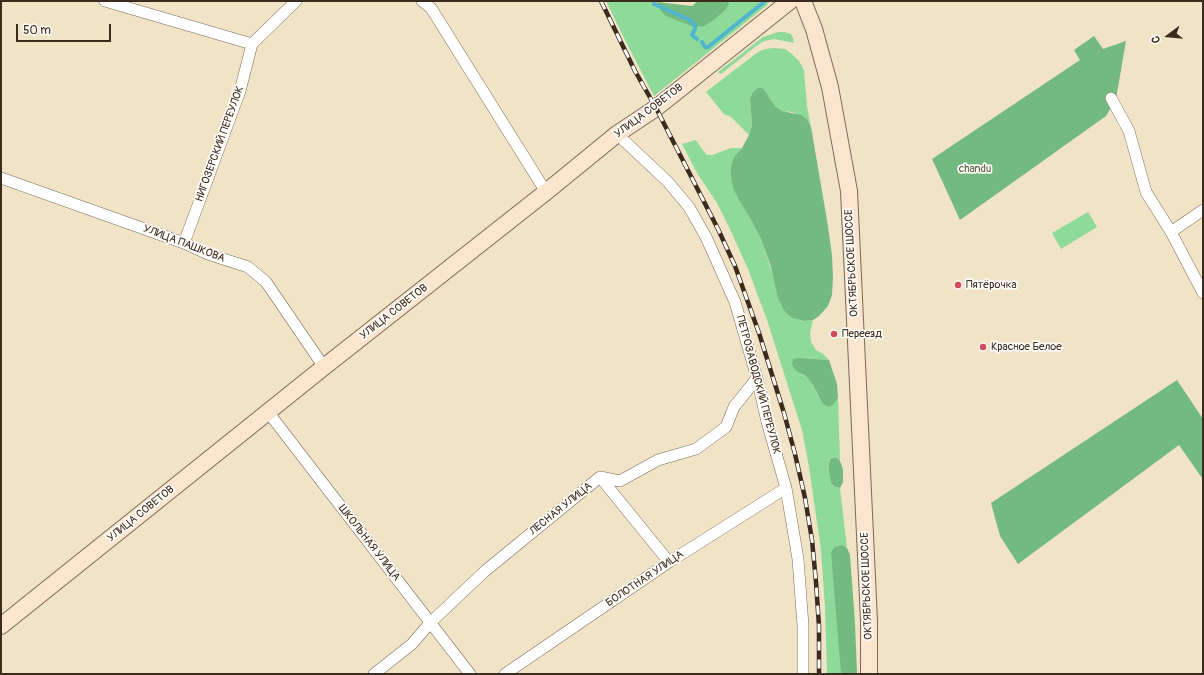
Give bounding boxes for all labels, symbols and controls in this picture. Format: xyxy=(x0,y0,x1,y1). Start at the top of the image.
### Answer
scale bar xyxy=(18,16,113,42)
north arrow xyxy=(1148,16,1188,56)
text: 50 m xyxy=(23,23,51,38)
text: С xyxy=(1149,34,1163,45)
street label: УЛИЦА СОВЕТОВ xyxy=(612,81,686,141)
street label: НИГОЗЕРСКИЙ ПЕРЕУЛОК xyxy=(193,84,247,204)
park label: chandu xyxy=(959,162,991,176)
street label: ОКТЯБРЬСКОЕ ШОССЕ xyxy=(843,209,861,317)
street label: УЛИЦА ПАШКОВА xyxy=(141,222,227,266)
place label: Пятёрочка xyxy=(966,278,1017,292)
marker: Пятёрочка xyxy=(953,280,963,290)
street label: УЛИЦА СОВЕТОВ xyxy=(358,282,430,342)
street label: ПЕТРОЗАВОДСКИЙ ПЕРЕУЛОК xyxy=(733,314,783,456)
place label: Переезд xyxy=(842,327,882,341)
marker: Переезд xyxy=(829,329,839,339)
place label: Красное Белое xyxy=(991,340,1062,354)
marker: Красное Белое xyxy=(978,342,988,352)
street label: ЛЕСНАЯ УЛИЦА xyxy=(527,480,595,538)
street label: УЛИЦА СОВЕТОВ xyxy=(105,483,177,545)
street label: ШКОЛЬНАЯ УЛИЦА xyxy=(335,502,403,584)
street label: ОКТЯБРЬСКОЕ ШОССЕ xyxy=(859,532,875,640)
street label: БОЛОТНАЯ УЛИЦА xyxy=(604,548,686,610)

